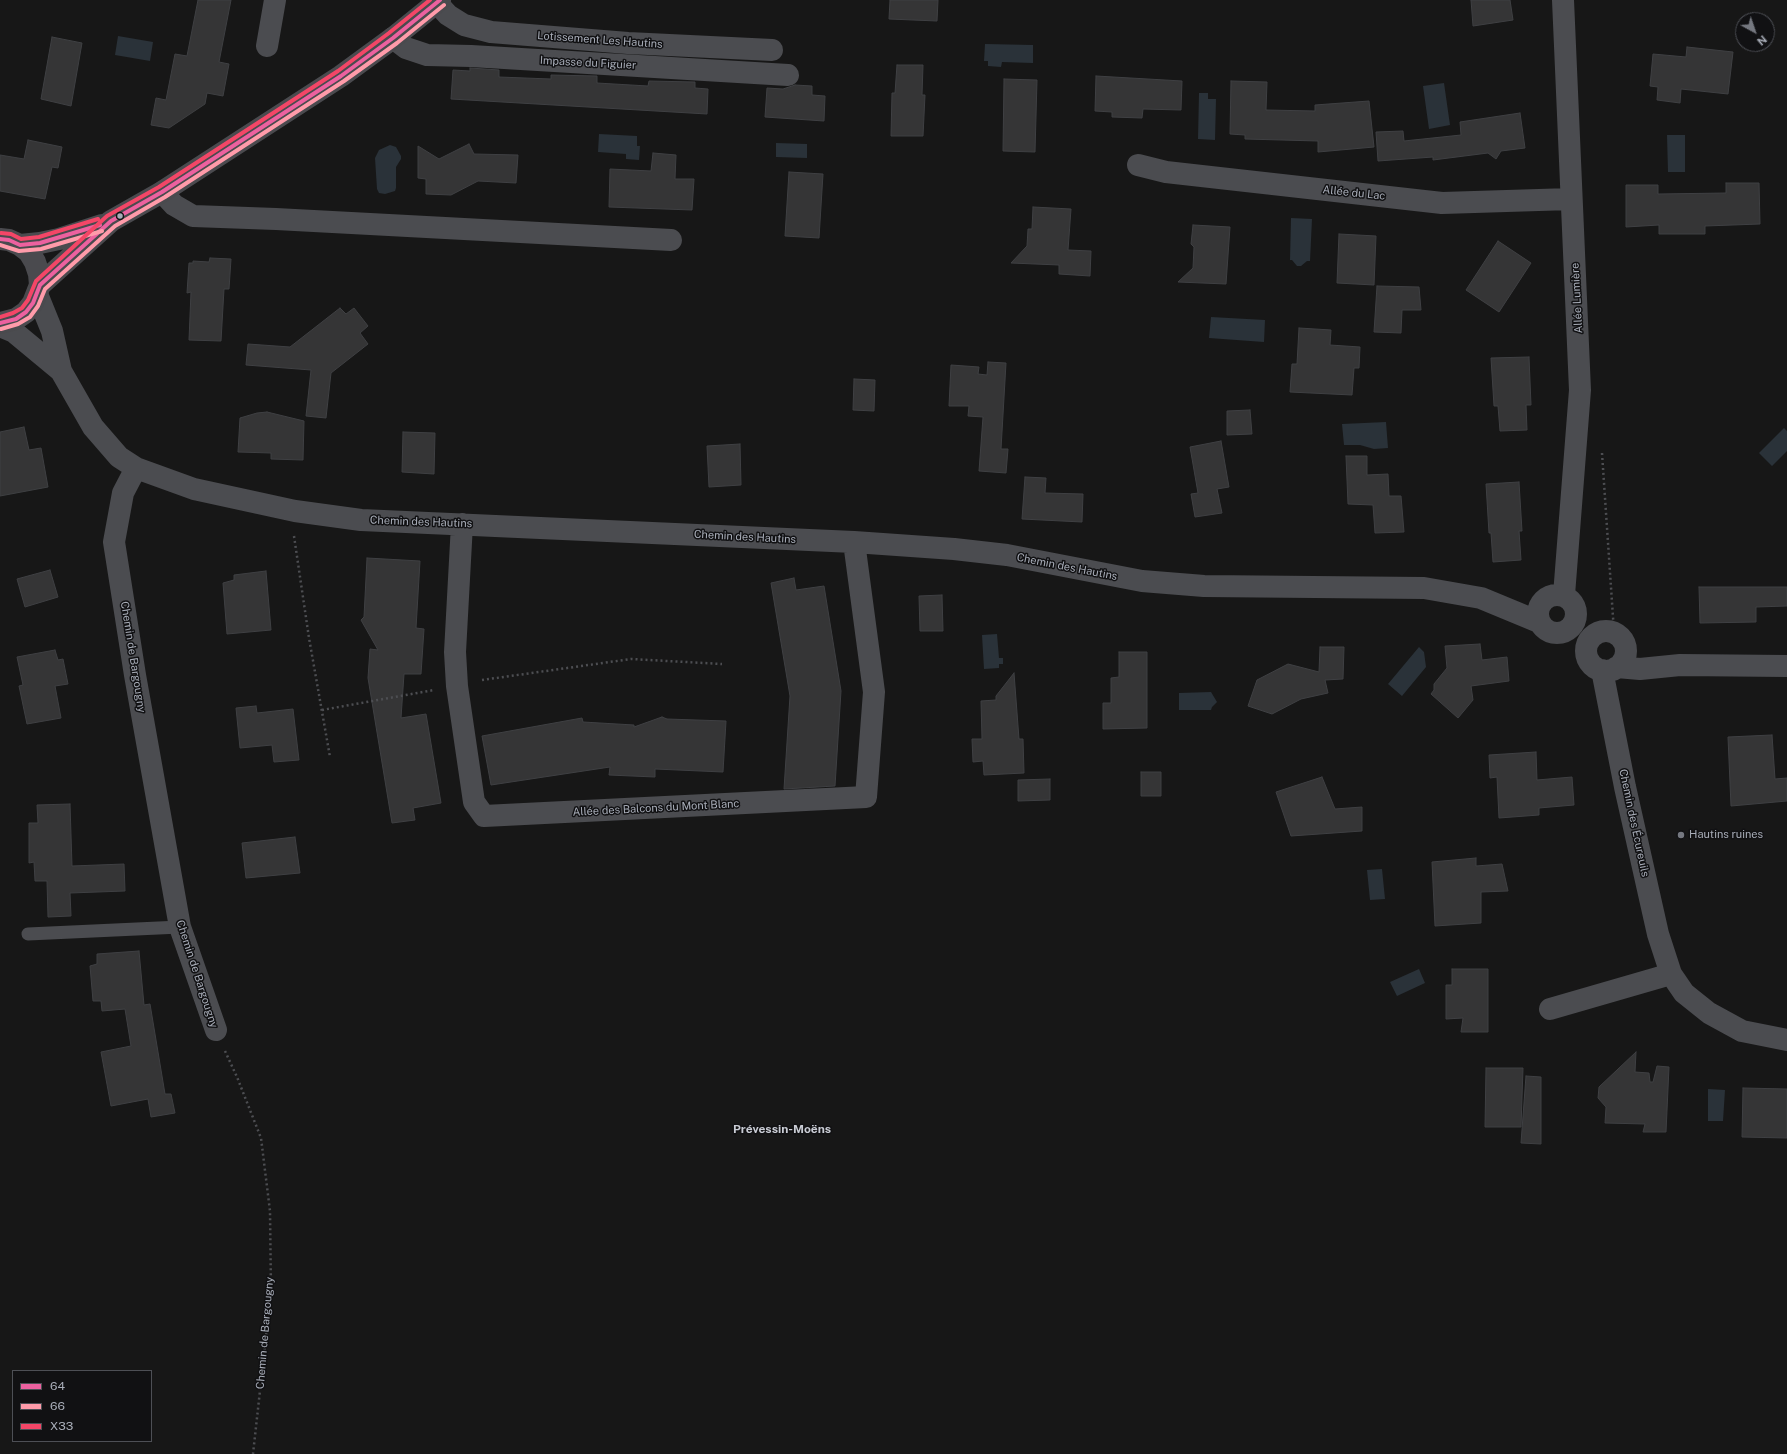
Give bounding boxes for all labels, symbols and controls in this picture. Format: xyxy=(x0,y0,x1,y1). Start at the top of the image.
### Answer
north arrow xyxy=(1735,12,1775,52)
street label: Lotissement Les Hautins xyxy=(537,29,663,51)
text: N xyxy=(1755,33,1769,48)
street label: Impasse du Figuier xyxy=(540,54,636,72)
street label: Allée du Lac xyxy=(1322,183,1386,203)
unlabelled marker xyxy=(115,211,125,221)
street label: Allée Lumière xyxy=(1569,262,1585,334)
street label: Chemin des Hautins xyxy=(370,514,472,530)
street label: Chemin des Hautins xyxy=(694,528,796,546)
street label: Chemin des Hautins xyxy=(1016,551,1118,583)
street label: Chemin de Bargougny xyxy=(118,600,148,714)
street label: Chemin des Écureuils xyxy=(1616,768,1652,878)
street label: Allée des Balcons du Mont Blanc xyxy=(572,797,740,819)
place label: Hautins ruines xyxy=(1689,828,1763,842)
marker: Hautins ruines xyxy=(1676,830,1686,840)
street label: Chemin de Bargougny xyxy=(173,918,221,1030)
district label: Prévessin-Moëns xyxy=(733,1122,831,1136)
street label: Chemin de Bargougny xyxy=(254,1276,276,1390)
legend xyxy=(12,1370,152,1442)
text: 64 xyxy=(50,1379,65,1393)
text: 66 xyxy=(50,1399,65,1413)
text: X33 xyxy=(50,1419,73,1433)

